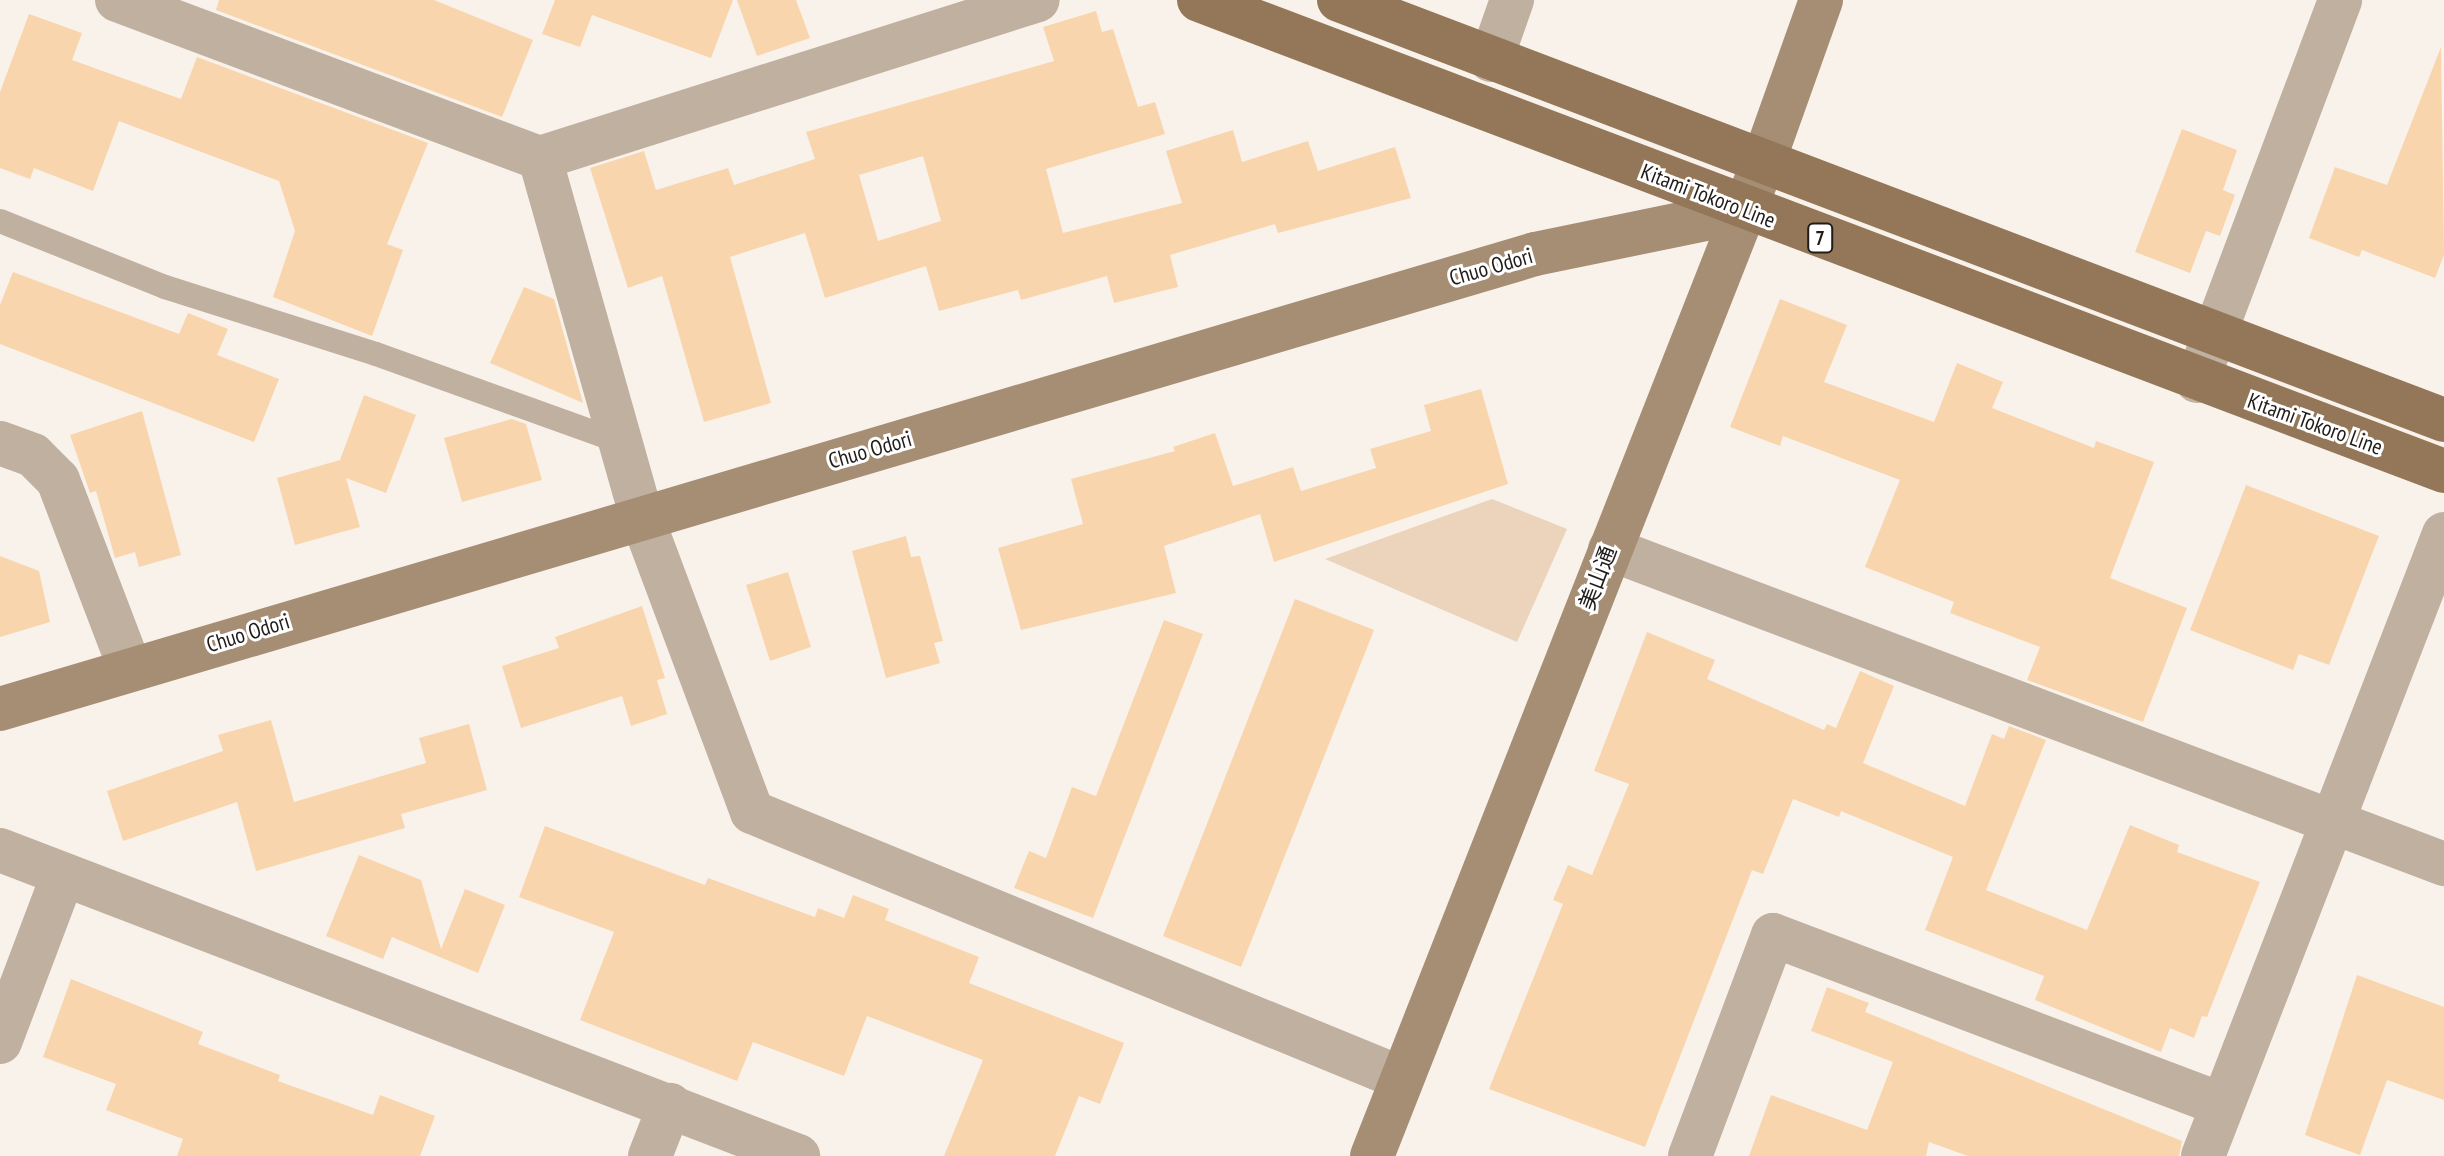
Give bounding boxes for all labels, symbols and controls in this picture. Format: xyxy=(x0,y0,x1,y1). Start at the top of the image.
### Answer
street label: Kitami Tokoro Line xyxy=(1637,158,1779,234)
road number: 7 xyxy=(1806,222,1834,254)
street label: Chuo Odori xyxy=(1446,243,1536,291)
street label: Kitami Tokoro Line xyxy=(2244,387,2386,461)
street label: Chuo Odori xyxy=(825,426,915,474)
street label: 美山通 xyxy=(1574,542,1622,614)
street label: Chuo Odori xyxy=(203,608,293,658)

